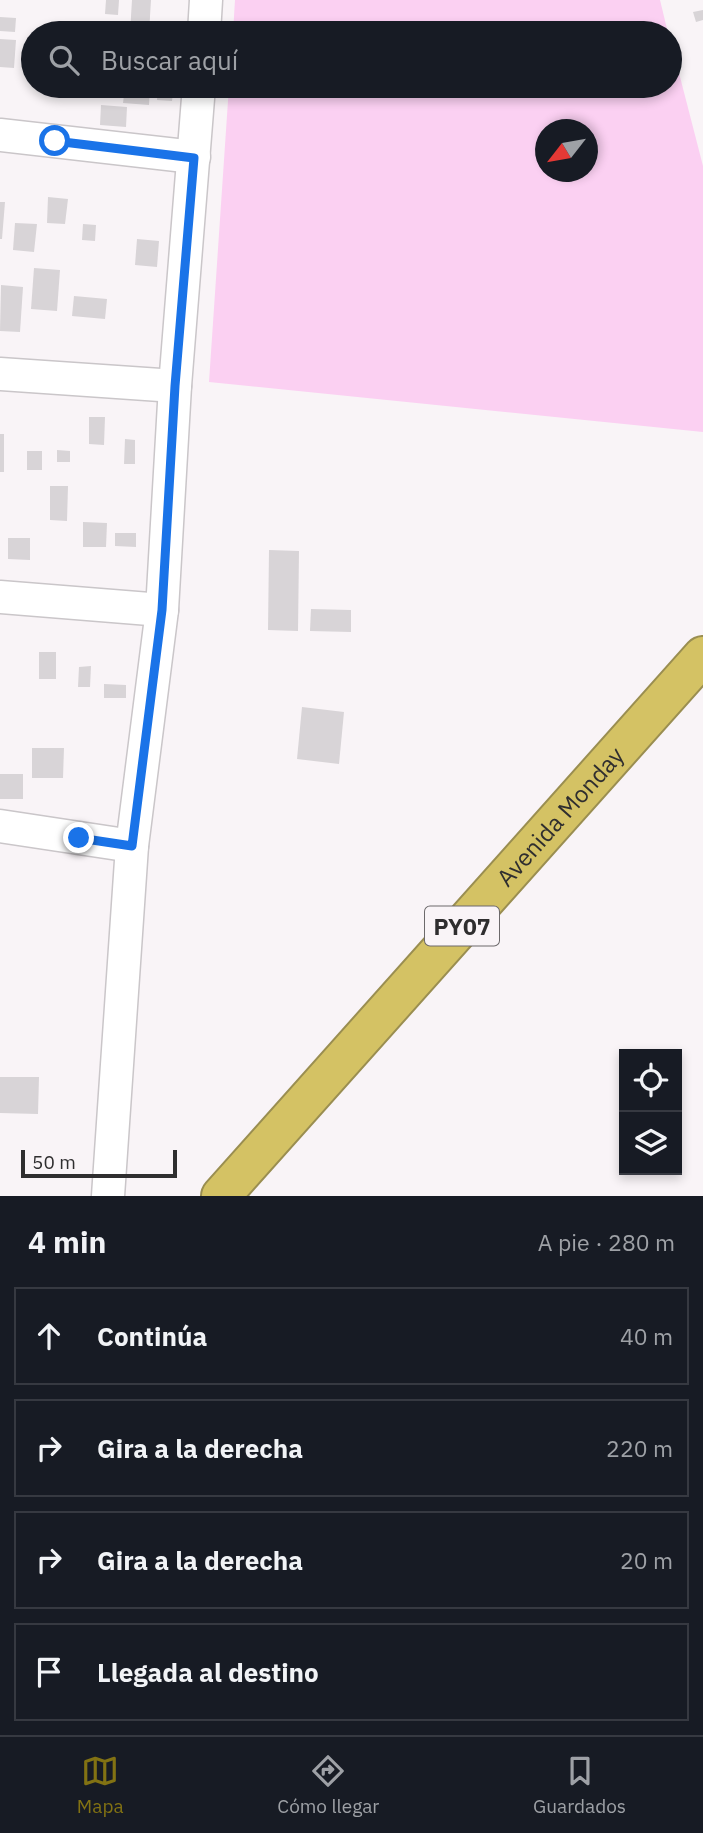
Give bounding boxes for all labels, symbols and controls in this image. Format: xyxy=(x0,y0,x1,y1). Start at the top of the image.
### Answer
search box xyxy=(21,21,682,98)
icon: search xyxy=(45,41,83,79)
text: Buscar aquí xyxy=(101,43,238,77)
north arrow xyxy=(535,119,598,182)
route start xyxy=(39,125,70,156)
street label: Avenida Monday xyxy=(489,740,631,893)
route end xyxy=(63,822,94,853)
road number: PY07 xyxy=(425,906,499,945)
map controls xyxy=(619,1049,682,1175)
button: locate xyxy=(619,1049,682,1112)
button: layers xyxy=(619,1112,682,1175)
scale bar xyxy=(21,1147,177,1179)
text: 50 m xyxy=(32,1150,76,1174)
text: 4 min xyxy=(28,1222,106,1261)
text: A pie · 280 m xyxy=(538,1227,675,1257)
icon: ahead xyxy=(30,1317,68,1355)
text: Continúa xyxy=(97,1319,207,1353)
text: 40 m xyxy=(620,1321,673,1351)
icon: right xyxy=(30,1429,68,1467)
text: Gira a la derecha xyxy=(97,1431,303,1465)
text: 220 m xyxy=(606,1433,673,1463)
icon: right xyxy=(30,1541,68,1579)
text: Gira a la derecha xyxy=(97,1543,303,1577)
text: 20 m xyxy=(620,1545,673,1575)
icon: arrive xyxy=(30,1653,68,1691)
text: Llegada al destino xyxy=(97,1655,319,1689)
tab: Mapa xyxy=(77,1752,124,1818)
tab: Cómo llegar xyxy=(277,1752,379,1818)
tab: Guardados xyxy=(533,1752,626,1818)

